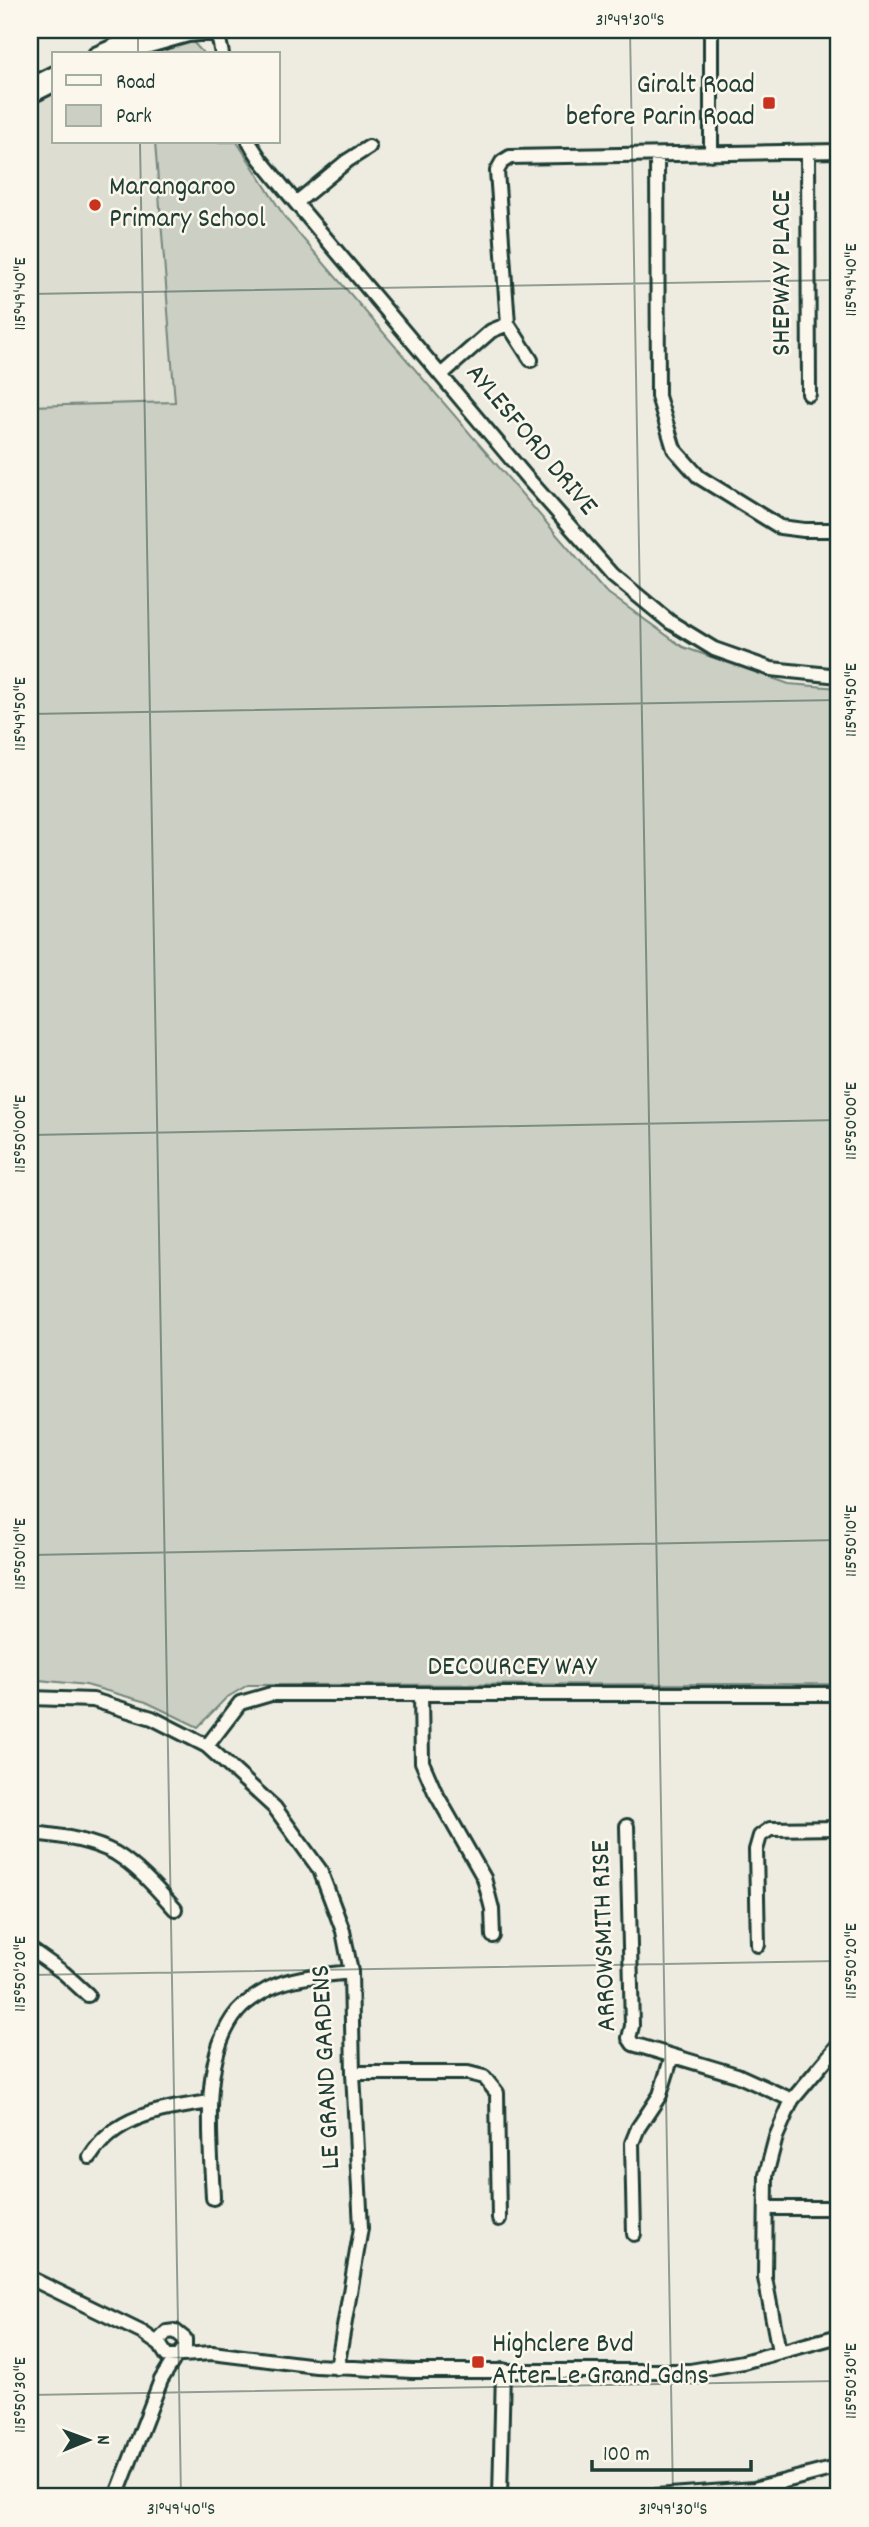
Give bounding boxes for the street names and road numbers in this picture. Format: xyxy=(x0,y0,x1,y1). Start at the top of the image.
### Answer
street label: SHEPWAY PLACE xyxy=(764,190,804,356)
street label: AYLESFORD DRIVE xyxy=(454,356,606,526)
street label: DECOURCEY WAY xyxy=(427,1649,597,1689)
street label: ARROWSMITH RISE xyxy=(583,1839,629,2032)
street label: LE GRAND GARDENS xyxy=(303,1964,353,2170)

